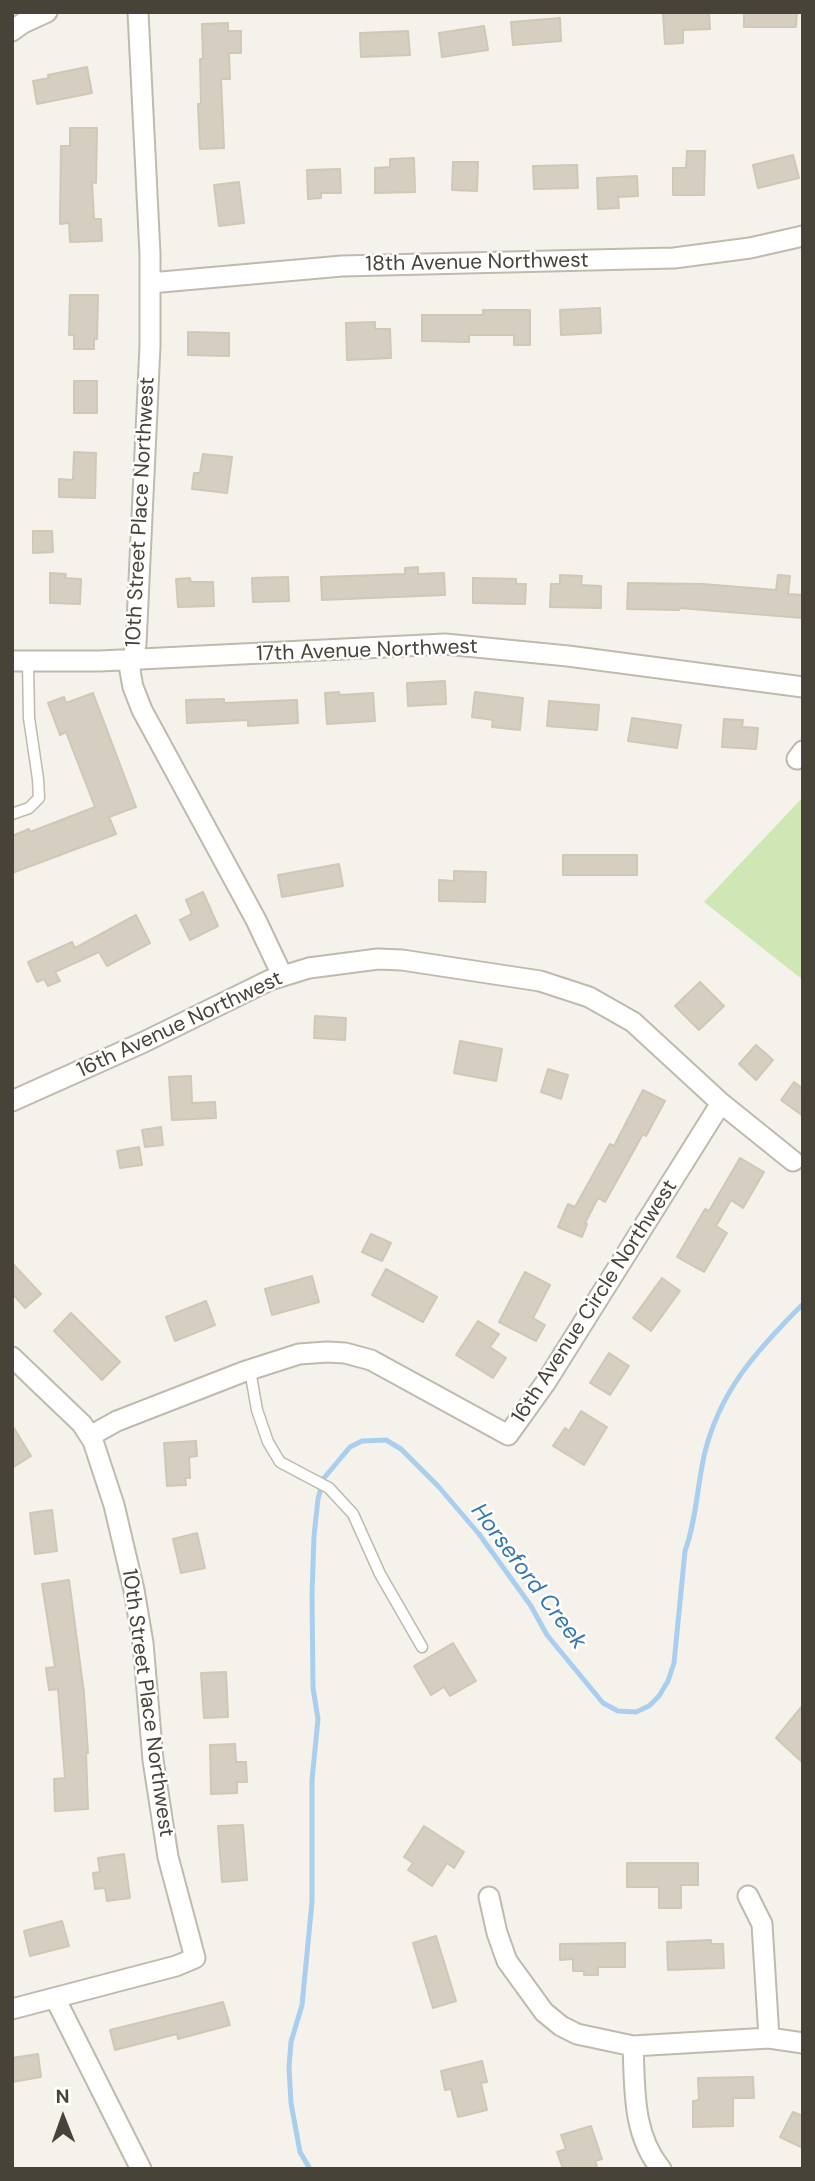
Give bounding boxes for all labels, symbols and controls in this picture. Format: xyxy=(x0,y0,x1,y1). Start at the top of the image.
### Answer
street label: 18th Avenue Northwest xyxy=(365,248,589,278)
street label: 10th Street Place Northwest xyxy=(121,376,161,648)
street label: 17th Avenue Northwest xyxy=(256,635,478,667)
street label: 16th Avenue Northwest xyxy=(73,966,287,1084)
street label: 16th Avenue Circle Northwest xyxy=(507,1176,683,1428)
water label: Horseford Creek xyxy=(464,1499,592,1655)
street label: 10th Street Place Northwest xyxy=(116,1567,178,1839)
north arrow xyxy=(28,2083,98,2153)
text: N xyxy=(55,2084,70,2109)

